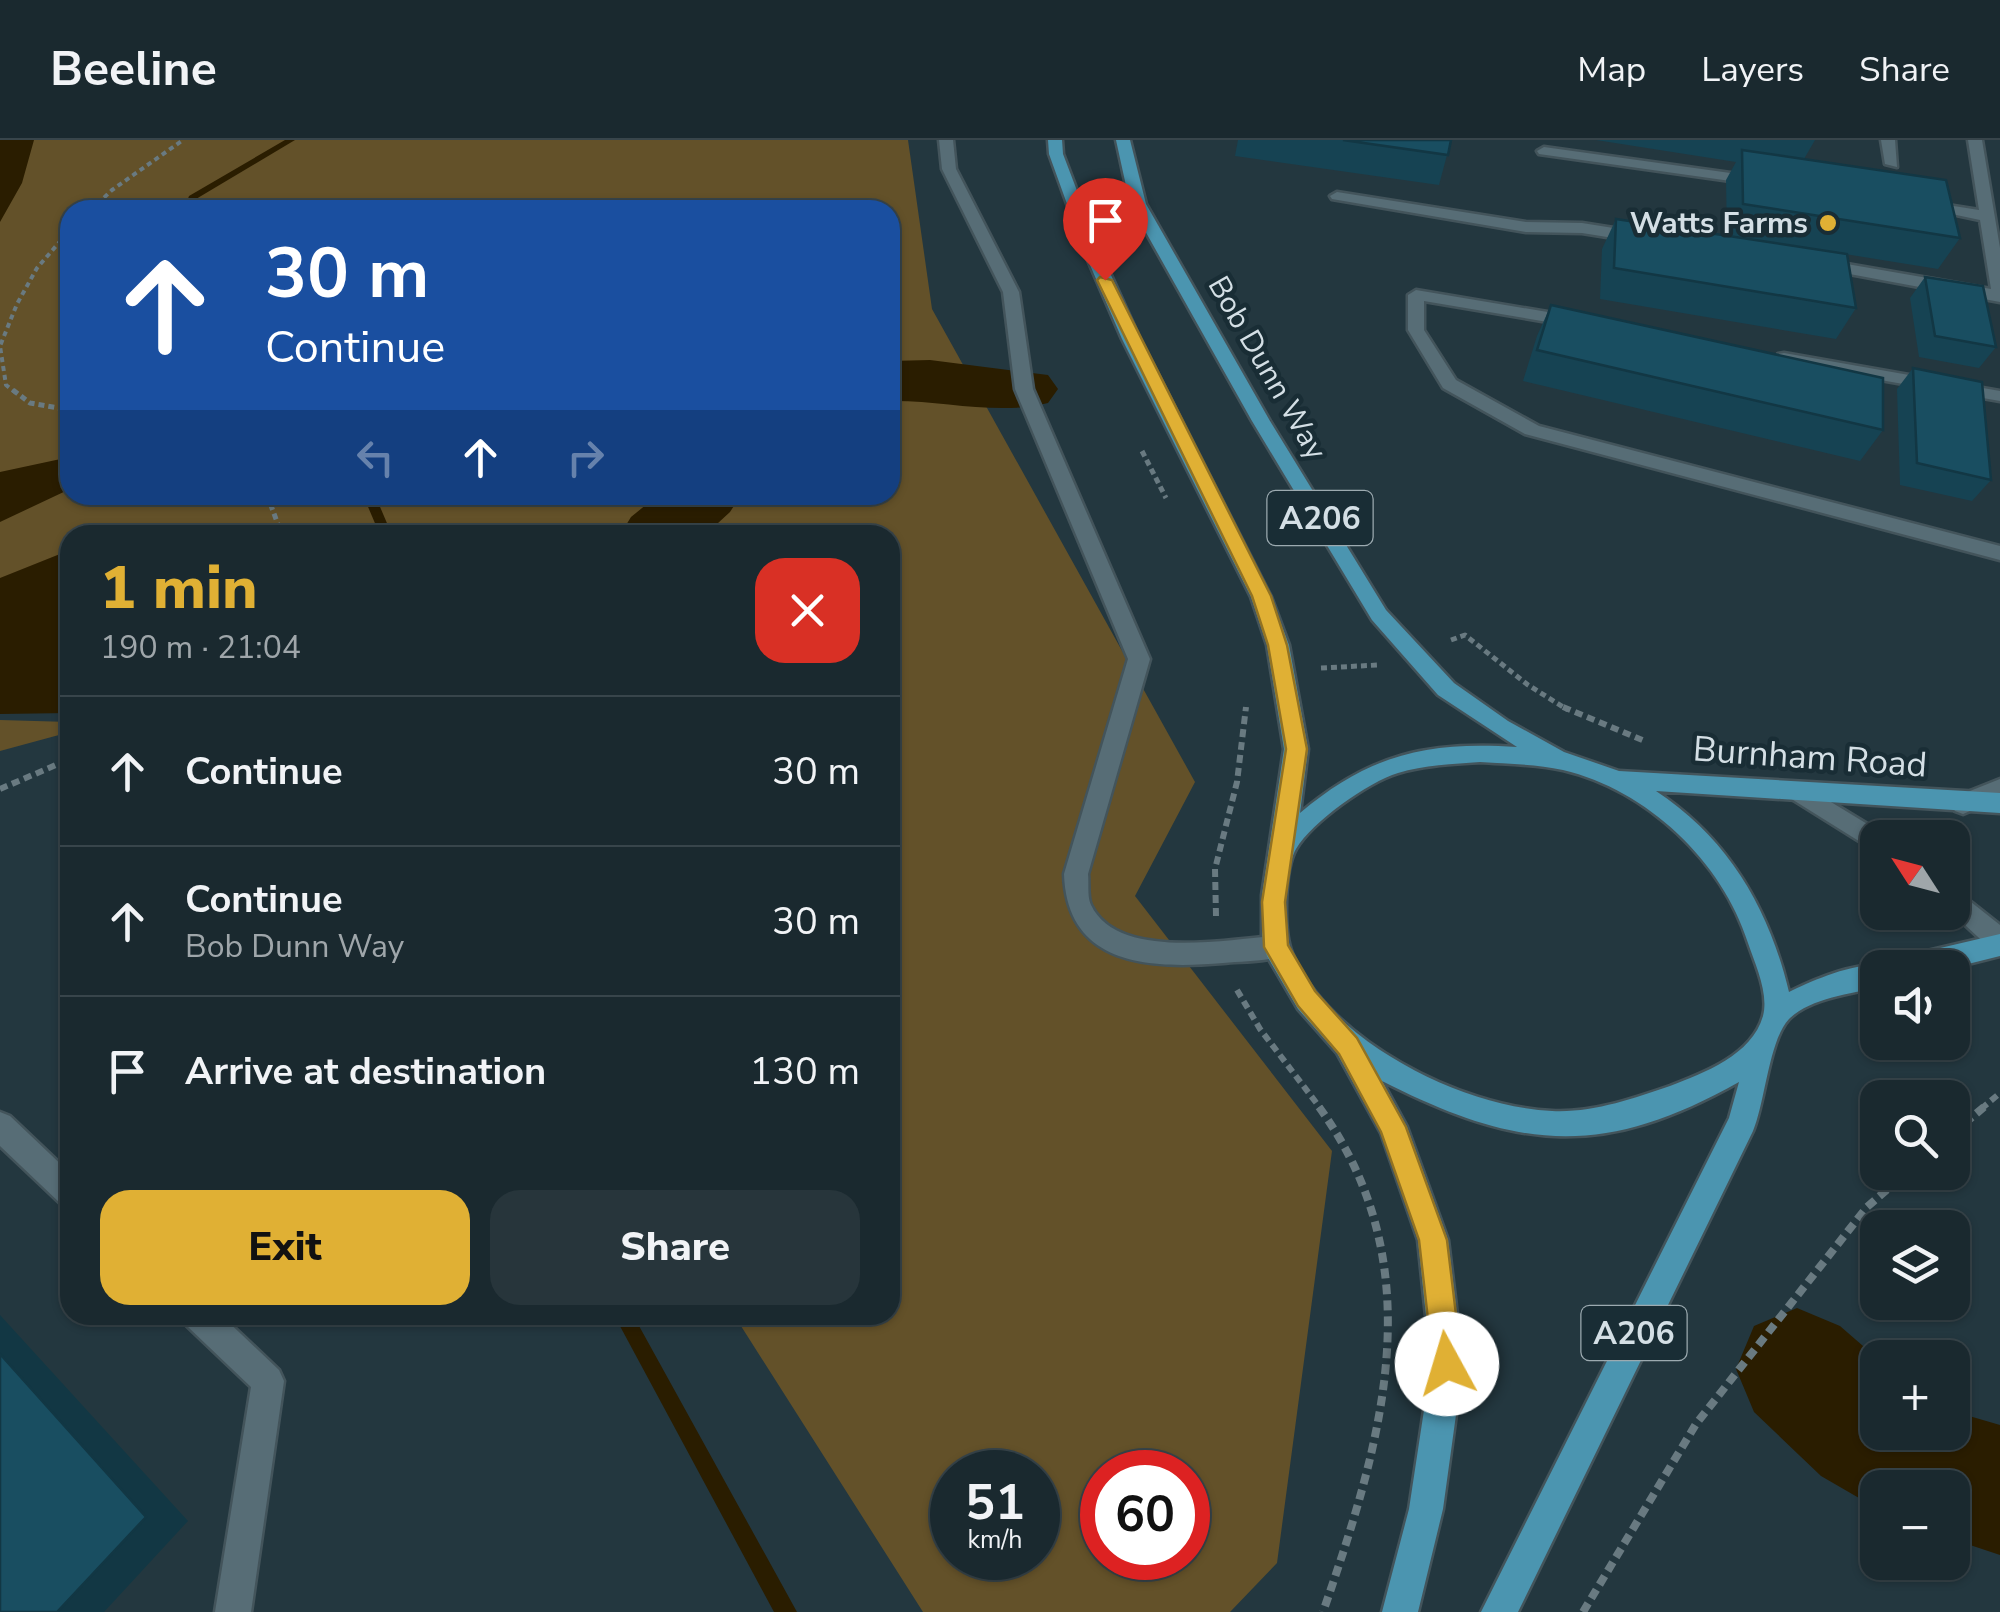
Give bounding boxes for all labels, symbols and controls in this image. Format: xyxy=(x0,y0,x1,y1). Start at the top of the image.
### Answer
text: Beeline xyxy=(50,36,217,102)
text: Map xyxy=(1577,46,1646,93)
text: Layers xyxy=(1701,46,1804,93)
text: Share xyxy=(1859,46,1950,93)
pin xyxy=(1063,178,1148,281)
icon: arrive xyxy=(1078,193,1133,248)
place label: Watts Farms xyxy=(1630,203,1808,244)
marker: Watts Farms xyxy=(1817,212,1839,234)
text: 30 m xyxy=(265,226,429,322)
icon: ahead xyxy=(100,240,230,370)
street label: Bob Dunn Way xyxy=(1198,269,1336,468)
text: Continue xyxy=(265,317,445,378)
icon: left xyxy=(348,430,403,485)
icon: ahead xyxy=(453,430,508,485)
icon: right xyxy=(558,430,613,485)
road number: A206 xyxy=(1268,491,1372,545)
text: 1 min xyxy=(100,547,258,629)
button: close xyxy=(755,558,860,663)
text: 190 m · 21:04 xyxy=(100,626,301,669)
street label: Burnham Road xyxy=(1691,725,1929,789)
icon: ahead xyxy=(100,744,155,799)
text: Continue xyxy=(185,746,343,797)
text: 30 m xyxy=(772,746,860,797)
north arrow xyxy=(1860,820,1970,930)
map controls xyxy=(1860,820,1970,1580)
text: Continue xyxy=(185,874,343,925)
icon: ahead xyxy=(100,894,155,949)
text: 30 m xyxy=(772,896,860,947)
text: Bob Dunn Way xyxy=(185,925,404,968)
button: sound xyxy=(1860,950,1970,1060)
icon: arrive xyxy=(100,1044,155,1099)
text: Arrive at destination xyxy=(185,1046,546,1097)
text: 130 m xyxy=(749,1046,860,1097)
button: search xyxy=(1860,1080,1970,1190)
button: Exit xyxy=(100,1190,470,1305)
button: Share xyxy=(490,1190,860,1305)
button: layers xyxy=(1860,1210,1970,1320)
road number: A206 xyxy=(1582,1306,1686,1360)
position arrow xyxy=(1395,1312,1499,1416)
button: + xyxy=(1860,1340,1970,1450)
speed limit sign: 60 xyxy=(1080,1450,1210,1580)
text: 51 xyxy=(965,1468,1025,1537)
button: − xyxy=(1860,1470,1970,1580)
text: km/h xyxy=(967,1523,1023,1557)

